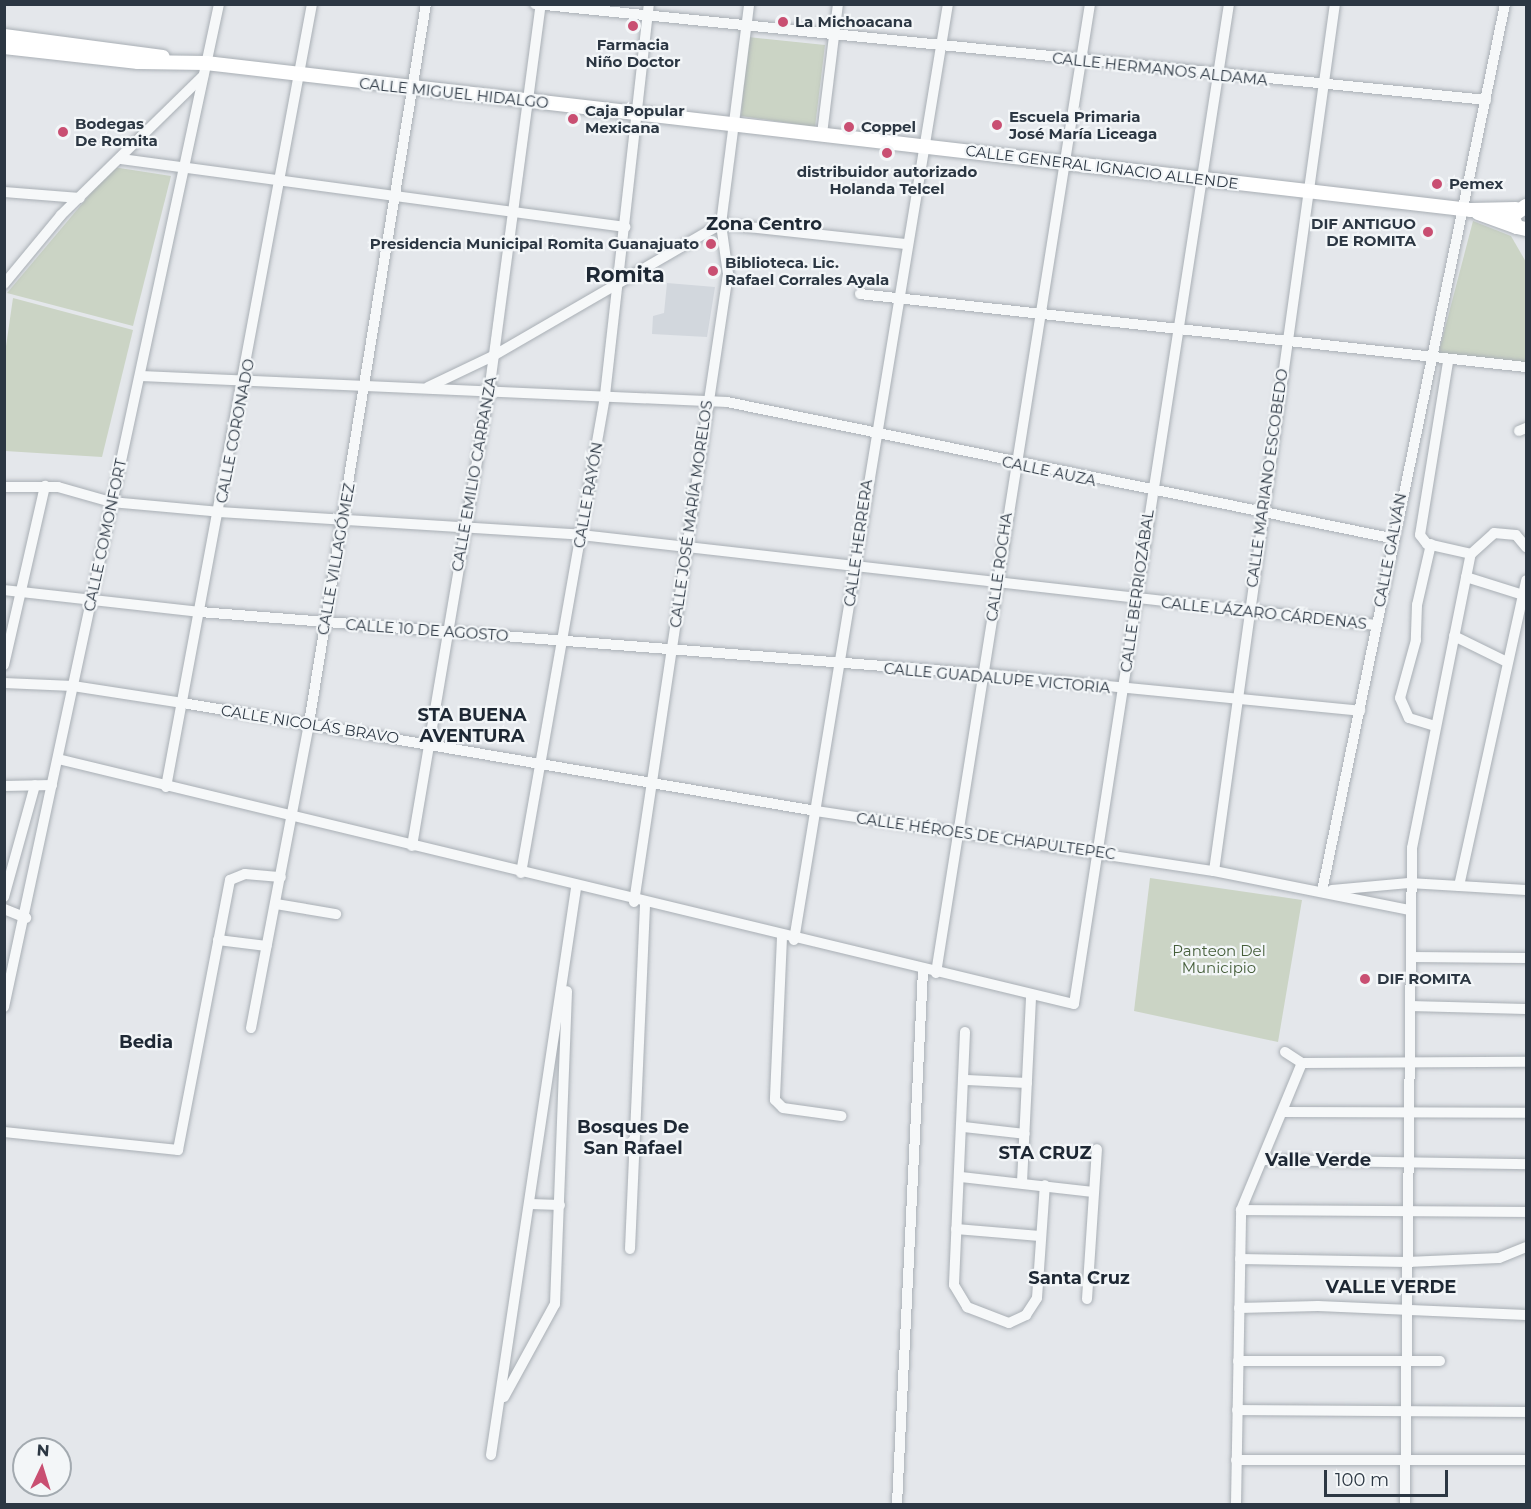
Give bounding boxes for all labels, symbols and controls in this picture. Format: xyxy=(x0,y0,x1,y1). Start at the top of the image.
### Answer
place label: La Michoacana xyxy=(795,13,912,31)
marker: La Michoacana xyxy=(776,15,790,29)
marker: Farmacia Niño Doctor xyxy=(626,19,640,33)
place label: Farmacia Niño Doctor xyxy=(586,35,680,70)
street label: CALLE HERMANOS ALDAMA xyxy=(1051,49,1269,89)
street label: CALLE MIGUEL HIDALGO xyxy=(358,74,550,112)
place label: Caja Popular Mexicana xyxy=(585,101,685,136)
place label: Escuela Primaria José María Liceaga xyxy=(1009,107,1157,142)
marker: Caja Popular Mexicana xyxy=(566,112,580,126)
place label: Bodegas De Romita xyxy=(75,114,158,149)
place label: Coppel xyxy=(861,118,916,136)
marker: Escuela Primaria José María Liceaga xyxy=(990,118,1004,132)
marker: Coppel xyxy=(842,120,856,134)
marker: Bodegas De Romita xyxy=(56,125,70,139)
street label: CALLE GENERAL IGNACIO ALLENDE xyxy=(965,141,1239,193)
marker: distribuidor autorizado Holanda Telcel xyxy=(880,146,894,160)
place label: distribuidor autorizado Holanda Telcel xyxy=(797,162,977,197)
place label: Pemex xyxy=(1449,175,1503,193)
marker: Pemex xyxy=(1430,177,1444,191)
district label: Zona Centro xyxy=(706,213,822,235)
place label: DIF ANTIGUO DE ROMITA xyxy=(1311,214,1416,249)
marker: DIF ANTIGUO DE ROMITA xyxy=(1421,225,1435,239)
place label: Presidencia Municipal Romita Guanajuato xyxy=(370,235,699,253)
marker: Presidencia Municipal Romita Guanajuato xyxy=(704,237,718,251)
place label: Biblioteca. Lic. Rafael Corrales Ayala xyxy=(725,253,889,288)
district label: Romita xyxy=(585,262,665,288)
marker: Biblioteca. Lic. Rafael Corrales Ayala xyxy=(706,264,720,278)
street label: CALLE CORONADO xyxy=(212,357,258,505)
street label: CALLE MARIANO ESCOBEDO xyxy=(1243,367,1291,589)
street label: CALLE EMILIO CARRANZA xyxy=(448,375,500,573)
street label: CALLE JOSÉ MARÍA MORELOS xyxy=(666,399,716,629)
street label: CALLE RAYÓN xyxy=(570,440,606,550)
street label: CALLE AUZA xyxy=(1000,452,1098,490)
street label: CALLE COMONFORT xyxy=(80,457,130,613)
street label: CALLE HERRERA xyxy=(840,478,876,608)
street label: CALLE VILLAGÓMEZ xyxy=(314,482,358,636)
street label: CALLE GALVÁN xyxy=(1370,491,1410,609)
street label: CALLE BERRIOZÁBAL xyxy=(1117,508,1157,674)
street label: CALLE ROCHA xyxy=(982,511,1016,623)
street label: CALLE LÁZARO CÁRDENAS xyxy=(1160,593,1368,633)
street label: CALLE 10 DE AGOSTO xyxy=(345,615,509,645)
street label: CALLE GUADALUPE VICTORIA xyxy=(883,659,1111,697)
street label: CALLE NICOLÁS BRAVO xyxy=(220,701,400,747)
district label: STA BUENA AVENTURA xyxy=(417,705,527,748)
street label: CALLE HÉROES DE CHAPULTEPEC xyxy=(855,809,1117,863)
park label: Panteon Del Municipio xyxy=(1172,941,1266,976)
place label: DIF ROMITA xyxy=(1377,970,1471,988)
marker: DIF ROMITA xyxy=(1358,972,1372,986)
district label: Bedia xyxy=(119,1031,173,1053)
district label: Bosques De San Rafael xyxy=(577,1117,689,1160)
district label: STA CRUZ xyxy=(998,1142,1092,1164)
district label: Valle Verde xyxy=(1265,1149,1371,1171)
district label: Santa Cruz xyxy=(1028,1267,1130,1289)
district label: VALLE VERDE xyxy=(1326,1276,1456,1298)
north arrow xyxy=(12,1437,72,1497)
text: N xyxy=(36,1441,50,1460)
scale bar xyxy=(1327,1458,1452,1496)
text: 100 m xyxy=(1335,1469,1389,1491)

